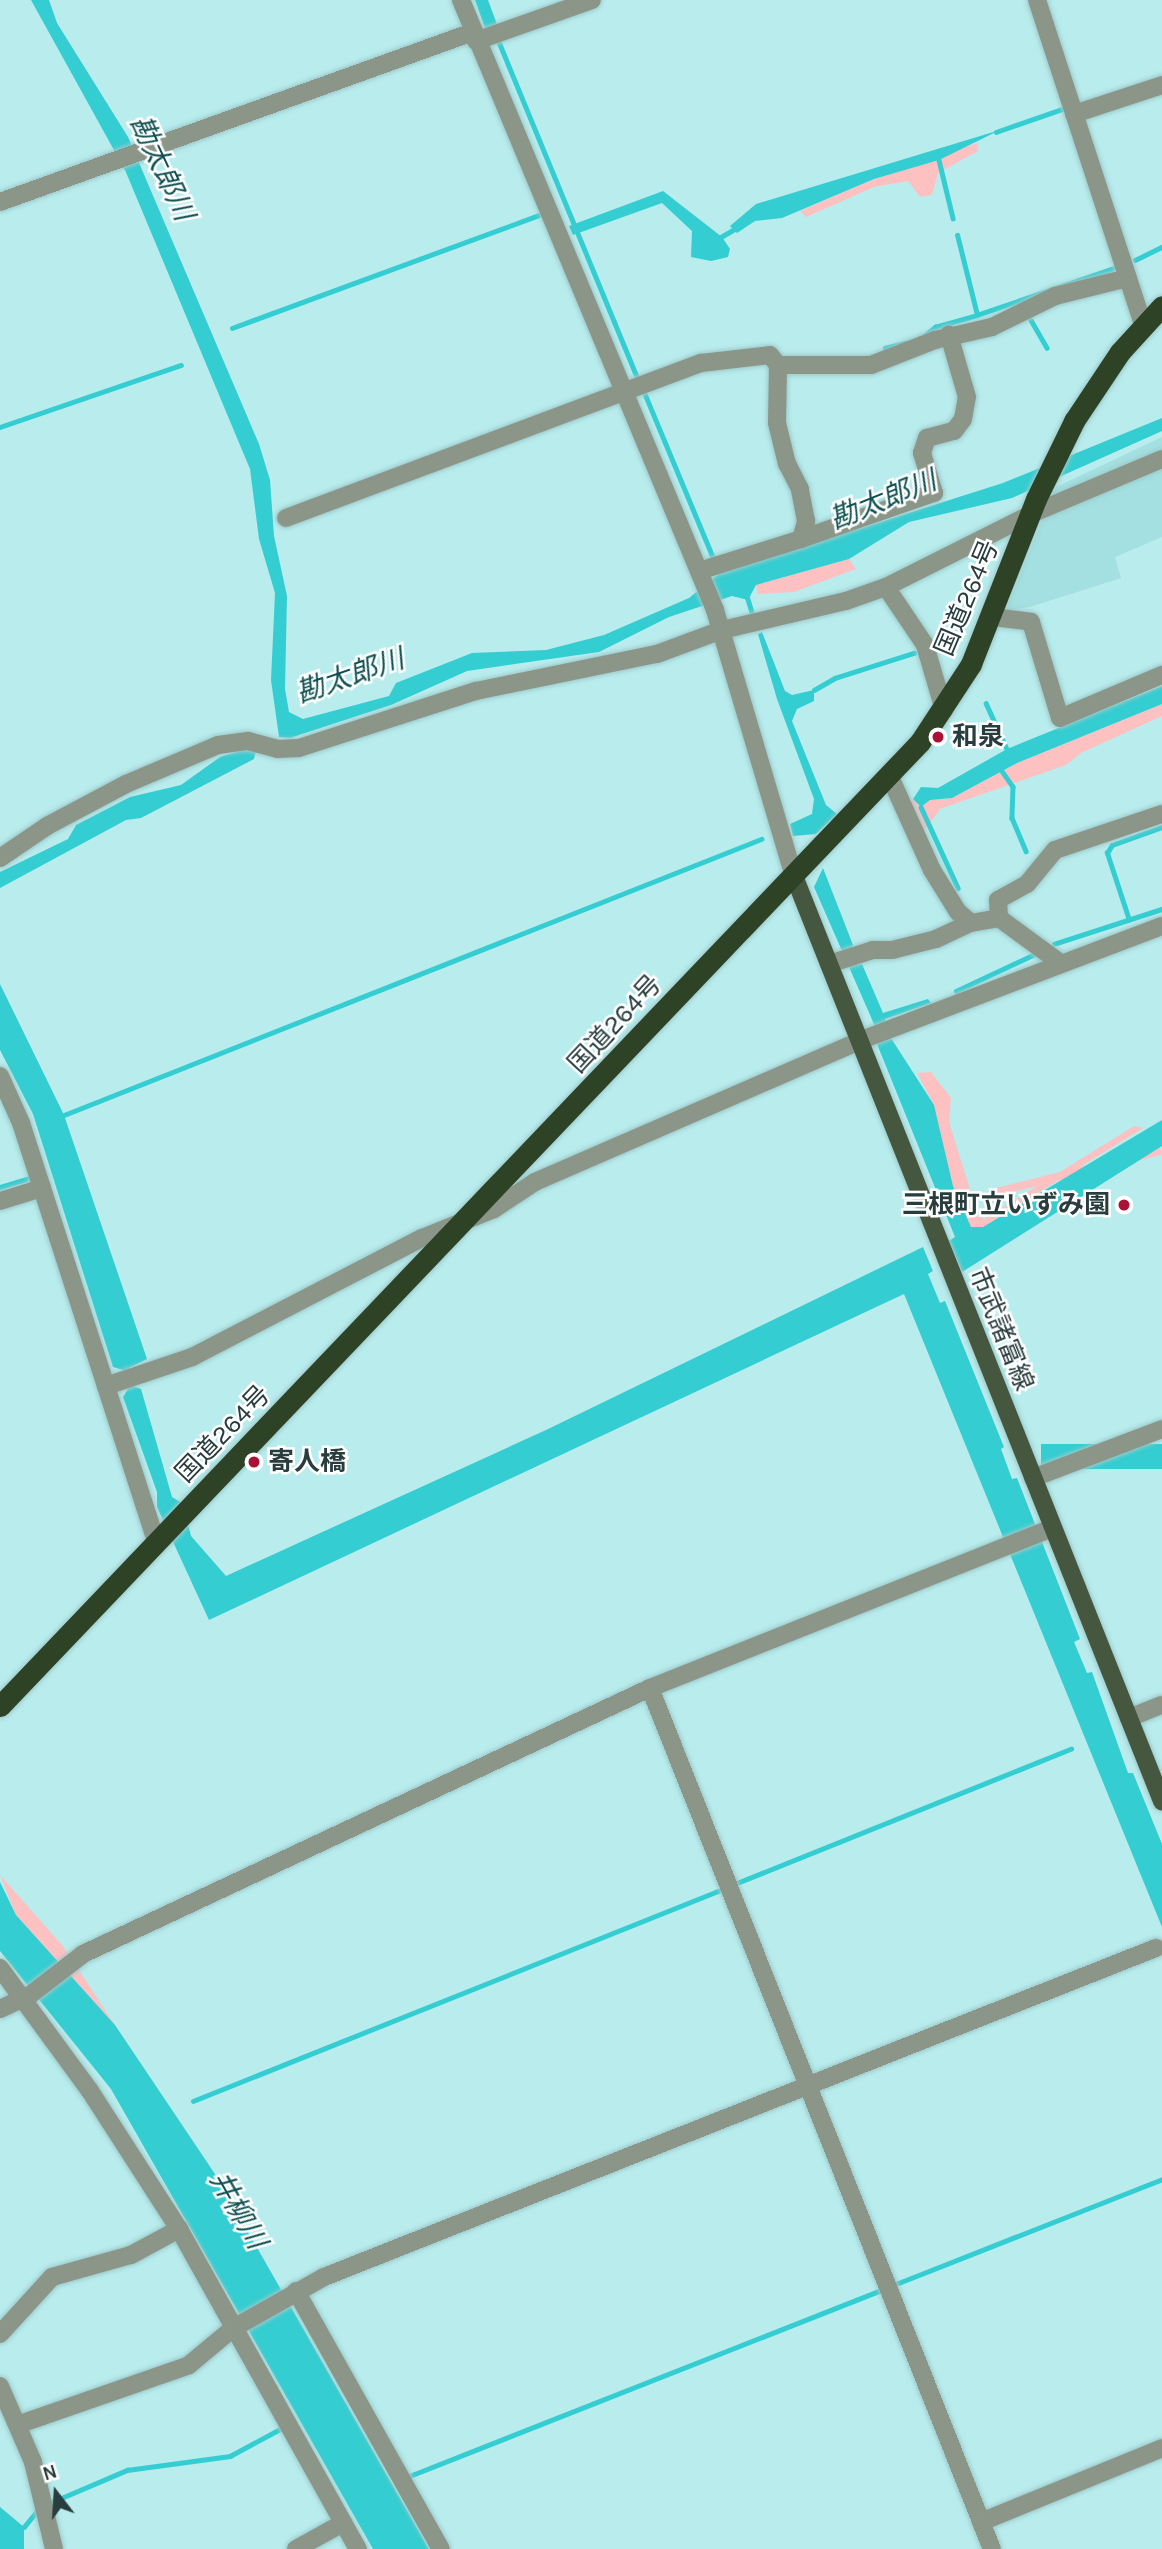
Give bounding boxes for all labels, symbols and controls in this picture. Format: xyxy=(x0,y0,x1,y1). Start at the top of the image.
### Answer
water label: 勘太郎川 xyxy=(123,110,201,226)
water label: 勘太郎川 xyxy=(825,463,941,537)
street label: 国道264号 xyxy=(929,536,1005,660)
water label: 勘太郎川 xyxy=(292,642,408,710)
place label: 和泉 xyxy=(952,721,1004,753)
marker: 和泉 xyxy=(930,729,946,745)
street label: 国道264号 xyxy=(562,969,668,1079)
place label: 三根町立いずみ園 xyxy=(902,1189,1110,1221)
marker: 三根町立いずみ園 xyxy=(1116,1197,1132,1213)
street label: 市武諸富線 xyxy=(962,1263,1040,1395)
street label: 国道264号 xyxy=(169,1379,277,1489)
place label: 寄人橋 xyxy=(268,1446,346,1478)
marker: 寄人橋 xyxy=(246,1454,262,1470)
water label: 井柳川 xyxy=(202,2165,274,2255)
north arrow xyxy=(21,2458,91,2528)
text: N xyxy=(40,2460,60,2485)

